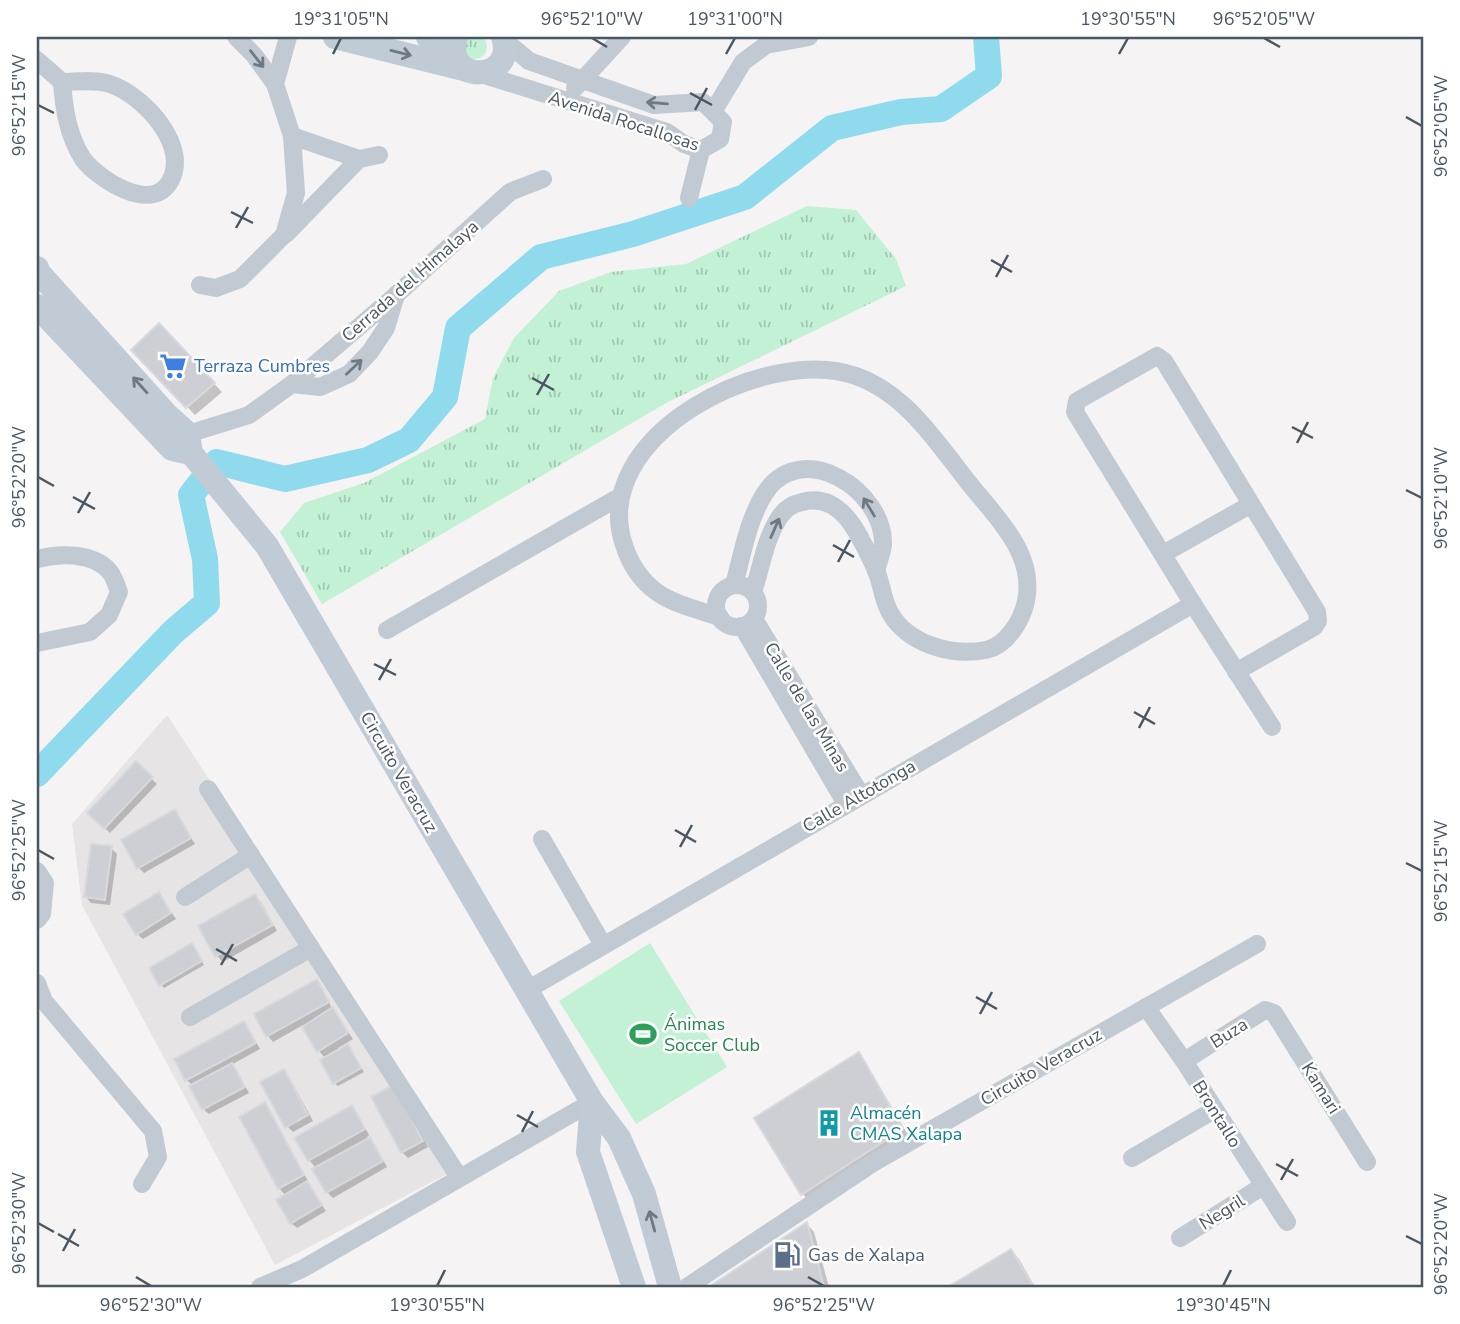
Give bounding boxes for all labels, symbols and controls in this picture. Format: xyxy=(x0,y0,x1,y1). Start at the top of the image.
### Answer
text: 19°31'05"N xyxy=(293,7,389,31)
text: 96°52'10"W xyxy=(541,7,643,31)
text: 19°31'00"N xyxy=(687,7,783,31)
text: 19°30'55"N xyxy=(1080,7,1176,31)
text: 96°52'05"W xyxy=(1213,7,1315,31)
one-way arrow xyxy=(389,47,412,60)
one-way arrow xyxy=(249,50,264,68)
text: 96°52'15"W xyxy=(7,54,31,156)
text: 96°52'05"W xyxy=(1429,75,1453,177)
street label: Avenida Rocallosas xyxy=(545,85,703,157)
one-way arrow xyxy=(646,96,669,109)
street label: Cerrada del Himalaya xyxy=(336,215,484,347)
supermarket icon: Terraza Cumbres xyxy=(158,351,188,381)
place label: Terraza Cumbres xyxy=(194,354,330,378)
one-way arrow xyxy=(345,359,363,376)
one-way arrow xyxy=(132,377,149,394)
text: 96°52'20"W xyxy=(7,426,31,528)
text: 96°52'10"W xyxy=(1429,447,1453,549)
one-way arrow xyxy=(862,497,876,517)
one-way arrow xyxy=(769,517,782,539)
street label: Calle de las Minas xyxy=(759,638,855,776)
street label: Circuito Veracruz xyxy=(355,707,443,837)
street label: Calle Altotonga xyxy=(798,754,920,838)
text: 96°52'25"W xyxy=(7,799,31,901)
text: 96°52'15"W xyxy=(1429,820,1453,922)
place label: Ánimas Soccer Club xyxy=(664,1012,760,1057)
street label: Buza xyxy=(1206,1012,1252,1054)
sports icon: Ánimas Soccer Club xyxy=(628,1019,658,1049)
street label: Circuito Veracruz xyxy=(976,1023,1106,1111)
street label: Kamari xyxy=(1296,1058,1346,1118)
street label: Brontallo xyxy=(1187,1076,1247,1152)
place label: Almacén CMAS Xalapa xyxy=(850,1101,962,1146)
building icon: Almacén CMAS Xalapa xyxy=(814,1108,844,1138)
text: 96°52'30"W xyxy=(7,1172,31,1274)
street label: Negril xyxy=(1195,1188,1250,1235)
text: 96°52'20"W xyxy=(1429,1193,1453,1295)
one-way arrow xyxy=(644,1211,657,1233)
fuel station icon: Gas de Xalapa xyxy=(772,1240,802,1270)
place label: Gas de Xalapa xyxy=(808,1243,925,1267)
text: 96°52'30"W xyxy=(100,1293,202,1317)
text: 19°30'55"N xyxy=(389,1293,485,1317)
text: 96°52'25"W xyxy=(773,1293,875,1317)
text: 19°30'45"N xyxy=(1175,1293,1271,1317)

